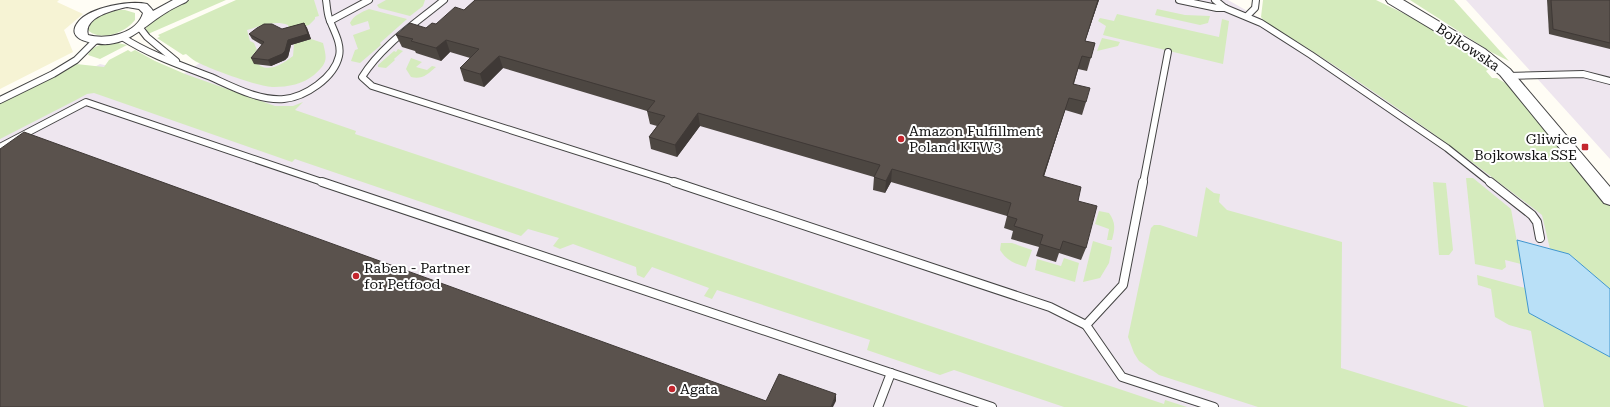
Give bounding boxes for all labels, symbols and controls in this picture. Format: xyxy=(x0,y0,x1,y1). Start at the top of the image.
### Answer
street label: Bojkowska xyxy=(1433,20,1503,74)
place label: Amazon Fulfillment Poland KTW3 xyxy=(909,123,1041,155)
place label: Gliwice Bojkowska SSE xyxy=(1474,131,1577,163)
marker: Amazon Fulfillment Poland KTW3 xyxy=(896,134,906,144)
marker: Gliwice Bojkowska SSE xyxy=(1580,142,1590,152)
place label: Raben - Partner for Petfood xyxy=(364,260,470,292)
marker: Raben - Partner for Petfood xyxy=(351,271,361,281)
place label: Agata xyxy=(680,381,718,397)
marker: Agata xyxy=(667,384,677,394)

